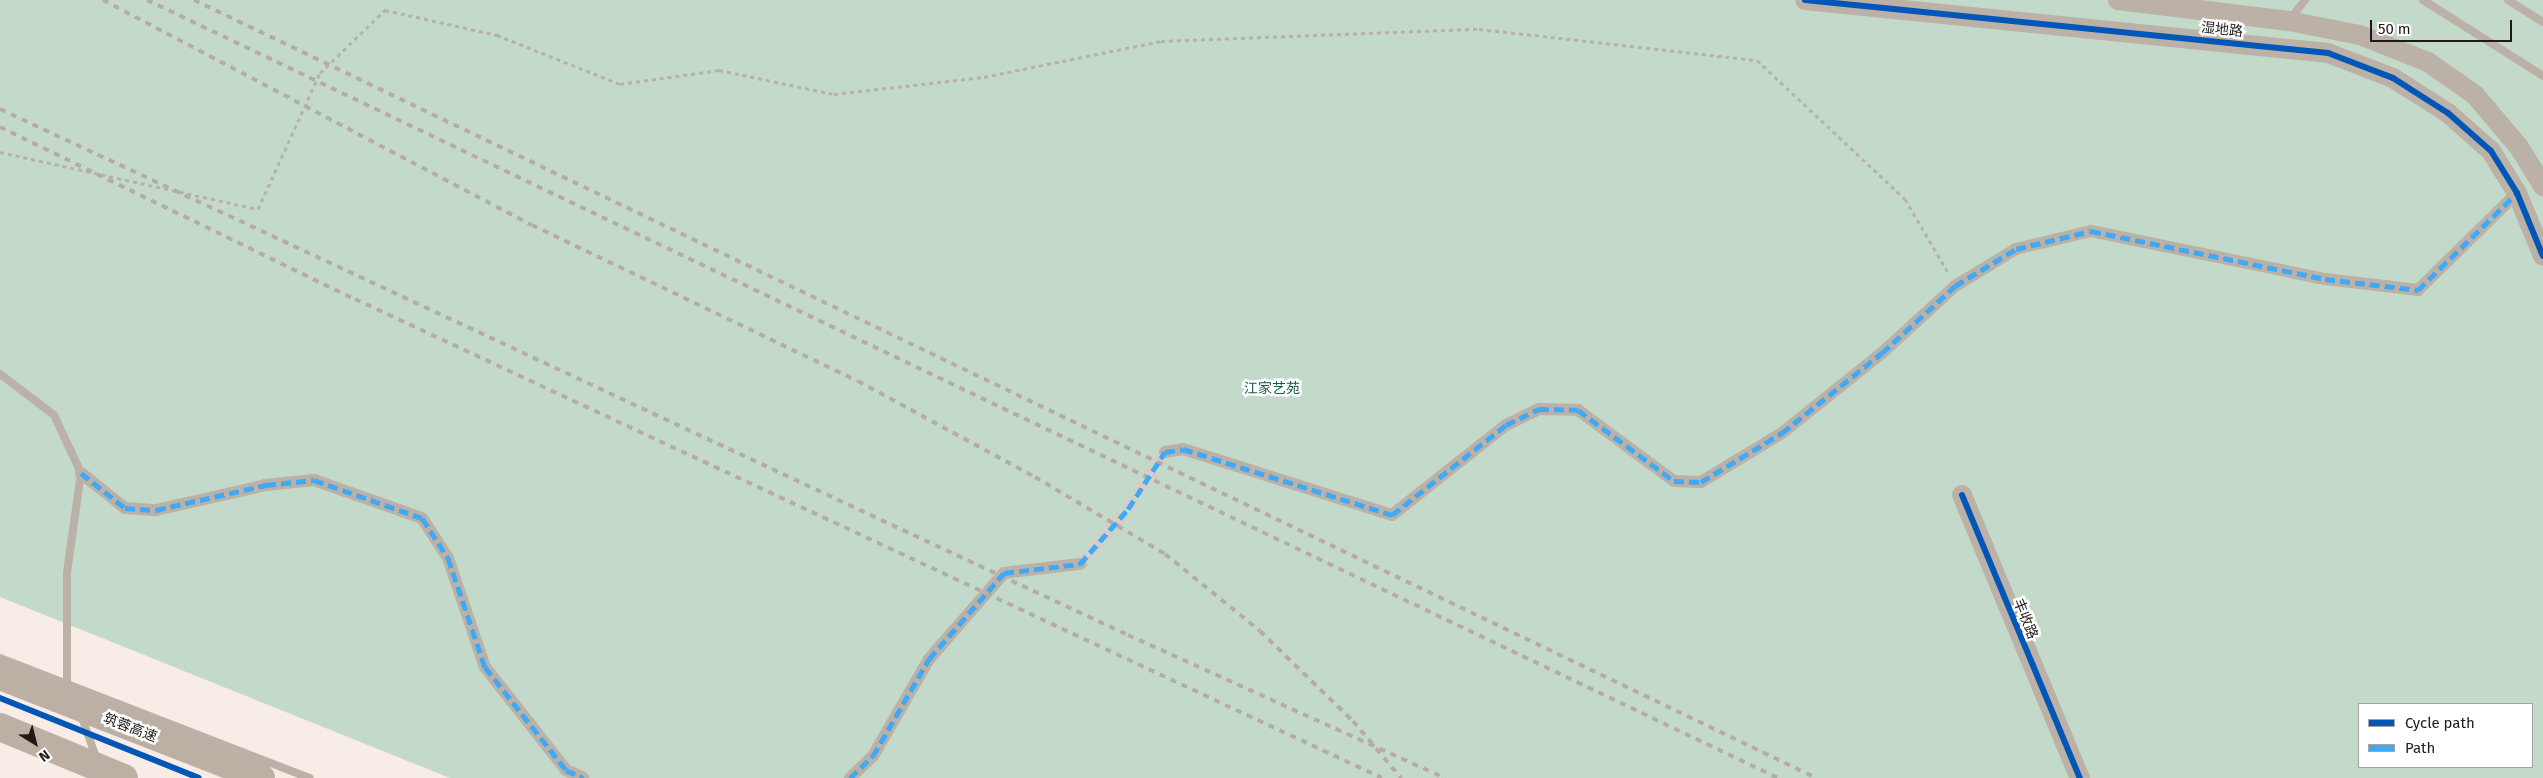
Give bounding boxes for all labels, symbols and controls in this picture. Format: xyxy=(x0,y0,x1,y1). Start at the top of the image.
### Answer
scale bar xyxy=(2373,10,2516,42)
street label: 湿地路 xyxy=(2200,19,2244,41)
text: 50 m xyxy=(2378,20,2411,38)
park label: 江家艺苑 xyxy=(1244,381,1300,397)
street label: 丰收路 xyxy=(2009,596,2041,642)
legend xyxy=(2358,703,2533,768)
street label: 筑蓉高速 xyxy=(101,710,159,746)
text: Cycle path xyxy=(2405,714,2475,732)
north arrow xyxy=(10,718,60,768)
text: Path xyxy=(2405,739,2435,757)
text: N xyxy=(35,746,53,765)

